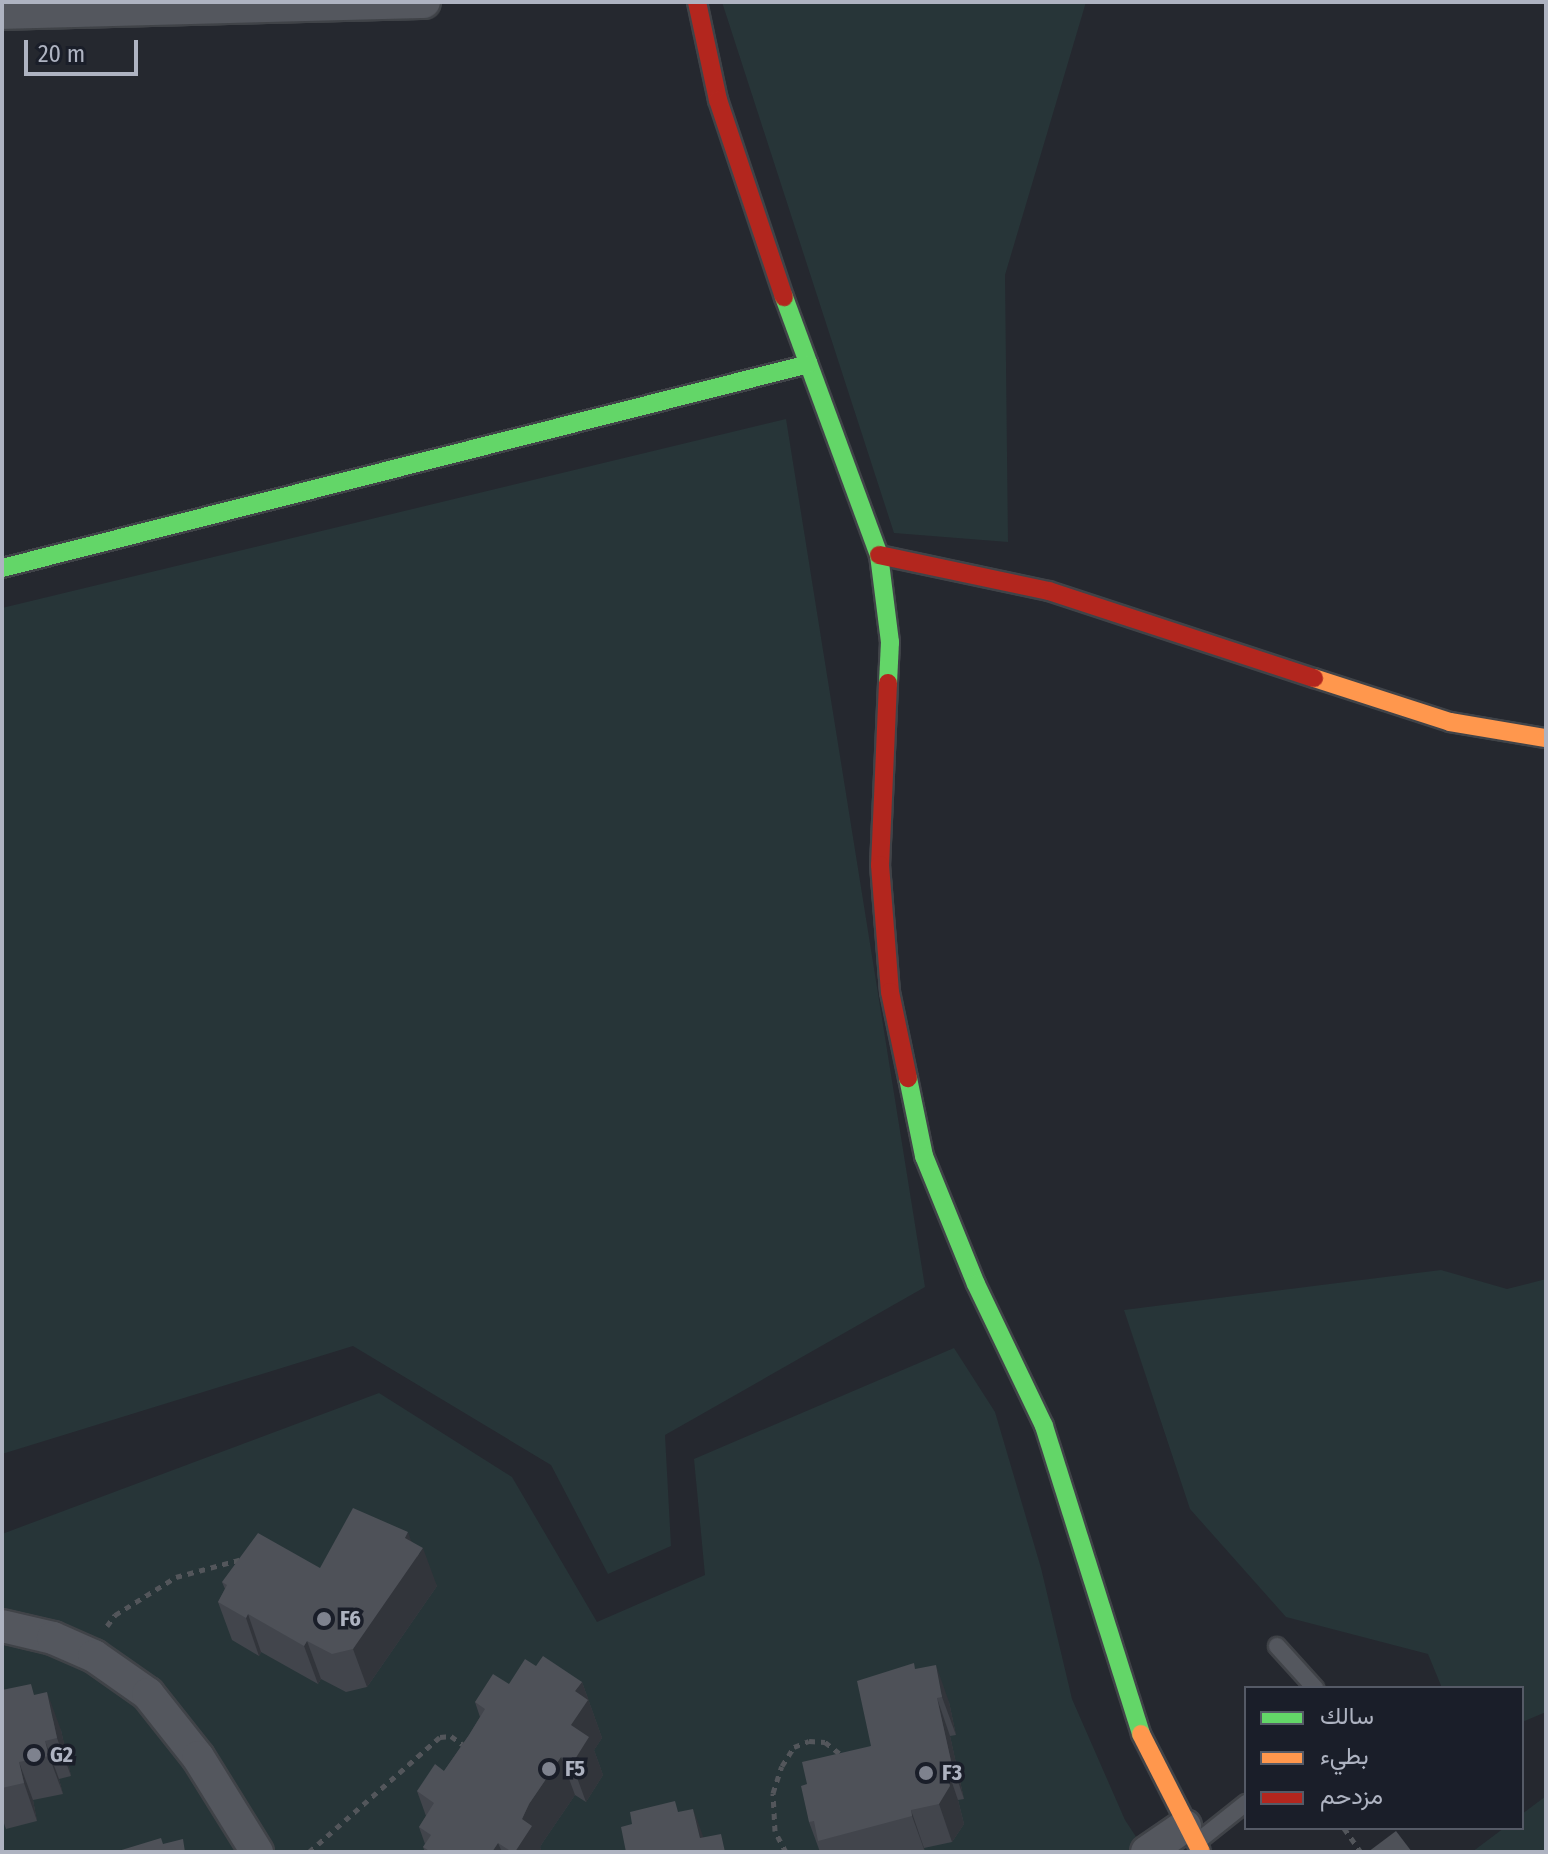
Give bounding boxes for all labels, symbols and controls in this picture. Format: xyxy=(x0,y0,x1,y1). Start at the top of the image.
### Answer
scale bar xyxy=(28,24,142,74)
text: 20 m xyxy=(38,40,85,68)
place label: F6 xyxy=(340,1606,361,1632)
marker: F6 xyxy=(315,1610,333,1628)
legend xyxy=(1244,1686,1524,1830)
text: سالك xyxy=(1320,1702,1374,1730)
place label: G2 xyxy=(50,1742,73,1768)
text: بطيء xyxy=(1320,1742,1369,1770)
marker: G2 xyxy=(25,1746,43,1764)
place label: F5 xyxy=(565,1756,585,1782)
marker: F5 xyxy=(540,1760,558,1778)
place label: F3 xyxy=(942,1760,962,1786)
marker: F3 xyxy=(917,1764,935,1782)
text: مزدحم xyxy=(1320,1782,1383,1810)

